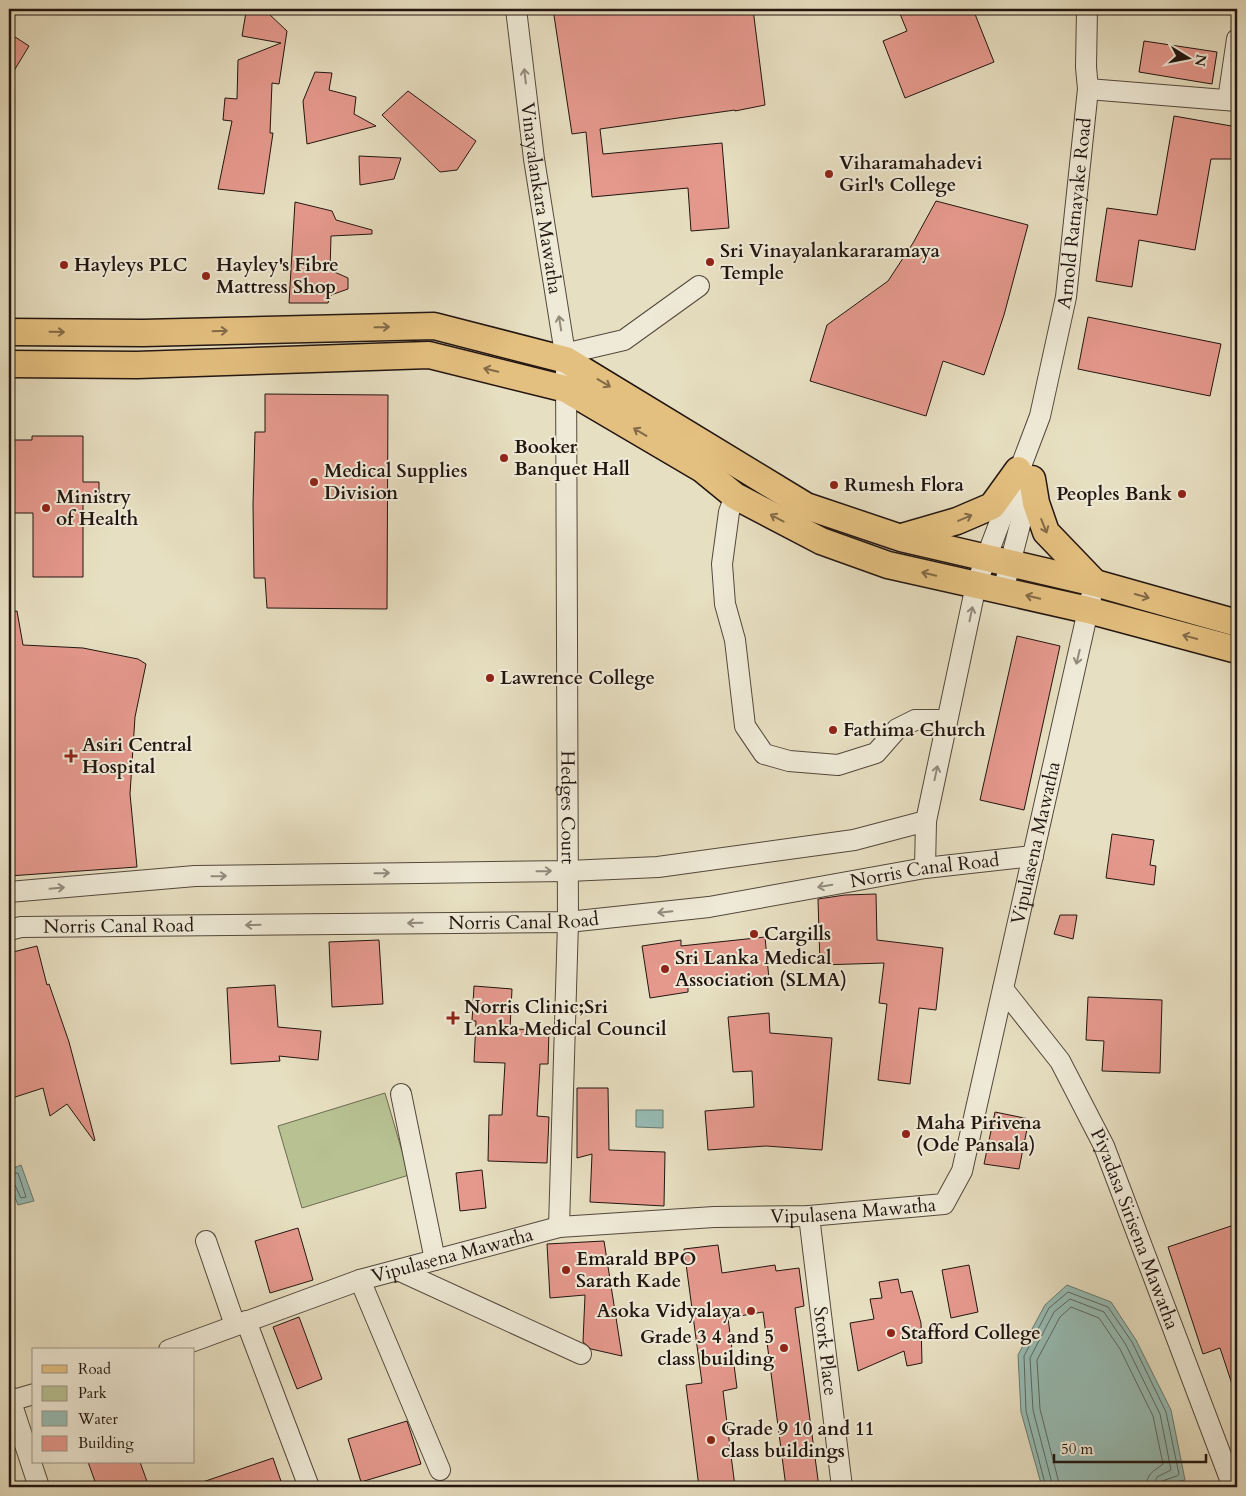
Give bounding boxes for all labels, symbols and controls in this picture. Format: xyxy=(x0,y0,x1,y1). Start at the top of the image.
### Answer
north arrow xyxy=(1164,32,1214,82)
text: N xyxy=(1190,53,1211,68)
one-way arrow xyxy=(520,68,530,84)
street label: Vinayalankara Mawatha xyxy=(514,101,568,296)
street label: Arnold Ratnayake Road xyxy=(1051,116,1098,311)
place label: Viharamahadevi Girl's College xyxy=(839,150,982,198)
marker: Viharamahadevi Girl's College xyxy=(823,168,835,180)
place label: Sri Vinayalankararamaya Temple xyxy=(720,238,941,286)
place label: Hayleys PLC xyxy=(74,252,188,278)
place label: Hayley's Fibre Mattress Shop xyxy=(216,252,339,300)
marker: Sri Vinayalankararamaya Temple xyxy=(704,256,716,268)
marker: Hayleys PLC xyxy=(58,259,70,271)
marker: Hayley's Fibre Mattress Shop xyxy=(200,270,212,282)
one-way arrow xyxy=(554,316,564,332)
one-way arrow xyxy=(374,322,390,332)
one-way arrow xyxy=(212,326,228,336)
one-way arrow xyxy=(49,327,65,337)
one-way arrow xyxy=(484,365,500,374)
one-way arrow xyxy=(596,379,610,389)
one-way arrow xyxy=(633,427,647,437)
place label: Booker Banquet Hall xyxy=(514,434,630,482)
marker: Booker Banquet Hall xyxy=(498,452,510,464)
place label: Medical Supplies Division xyxy=(324,458,467,506)
place label: Rumesh Flora xyxy=(844,472,964,498)
marker: Medical Supplies Division xyxy=(308,476,320,488)
marker: Rumesh Flora xyxy=(828,479,840,491)
place label: Peoples Bank xyxy=(1056,481,1172,507)
place label: Ministry of Health xyxy=(56,484,139,532)
marker: Peoples Bank xyxy=(1176,488,1188,500)
marker: Ministry of Health xyxy=(40,502,52,514)
one-way arrow xyxy=(957,512,972,522)
one-way arrow xyxy=(770,513,785,522)
one-way arrow xyxy=(1040,518,1050,533)
one-way arrow xyxy=(921,569,937,578)
one-way arrow xyxy=(1025,592,1041,601)
one-way arrow xyxy=(1134,592,1150,602)
one-way arrow xyxy=(967,607,976,623)
one-way arrow xyxy=(1183,632,1199,642)
one-way arrow xyxy=(1072,649,1082,665)
place label: Lawrence College xyxy=(500,665,655,691)
marker: Lawrence College xyxy=(484,672,496,684)
place label: Fathima Church xyxy=(843,717,986,743)
marker: Fathima Church xyxy=(827,724,839,736)
place label: Asiri Central Hospital xyxy=(82,732,193,780)
marker: Asiri Central Hospital xyxy=(64,749,78,763)
street label: Hedges Court xyxy=(554,751,581,864)
street label: Vipulasena Mawatha xyxy=(1005,759,1067,927)
one-way arrow xyxy=(932,766,941,782)
street label: Norris Canal Road xyxy=(848,847,1001,894)
one-way arrow xyxy=(536,866,552,876)
one-way arrow xyxy=(374,869,390,878)
one-way arrow xyxy=(211,871,227,881)
one-way arrow xyxy=(817,882,833,892)
one-way arrow xyxy=(49,883,65,892)
street label: Norris Canal Road xyxy=(448,906,600,936)
one-way arrow xyxy=(657,907,673,917)
street label: Norris Canal Road xyxy=(43,912,194,940)
one-way arrow xyxy=(408,918,424,928)
one-way arrow xyxy=(245,920,262,930)
place label: Cargills xyxy=(764,921,831,947)
marker: Cargills xyxy=(748,928,760,940)
place label: Sri Lanka Medical Association (SLMA) xyxy=(675,945,847,993)
marker: Sri Lanka Medical Association (SLMA) xyxy=(659,963,671,975)
place label: Norris Clinic;Sri Lanka Medical Council xyxy=(464,994,667,1042)
marker: Norris Clinic;Sri Lanka Medical Council xyxy=(446,1011,460,1025)
place label: Maha Pirivena (Ode Pansala) xyxy=(916,1110,1042,1158)
street label: Piyadasa Sirisena Mawatha xyxy=(1084,1124,1185,1333)
marker: Maha Pirivena (Ode Pansala) xyxy=(900,1128,912,1140)
street label: Vipulasena Mawatha xyxy=(770,1192,937,1229)
street label: Vipulasena Mawatha xyxy=(369,1221,536,1289)
place label: Emarald BPO Sarath Kade xyxy=(576,1246,696,1294)
marker: Emarald BPO Sarath Kade xyxy=(560,1264,572,1276)
place label: Asoka Vidyalaya xyxy=(596,1298,742,1324)
marker: Asoka Vidyalaya xyxy=(745,1305,757,1317)
street label: Stork Place xyxy=(807,1305,844,1397)
place label: Stafford College xyxy=(901,1320,1041,1346)
place label: Grade 3 4 and 5 class building xyxy=(640,1324,775,1372)
marker: Stafford College xyxy=(885,1327,897,1339)
marker: Grade 3 4 and 5 class building xyxy=(778,1342,790,1354)
legend xyxy=(32,1348,195,1464)
text: Road xyxy=(78,1359,111,1379)
text: Park xyxy=(78,1383,107,1403)
text: Water xyxy=(77,1409,119,1429)
place label: Grade 9 10 and 11 class buildings xyxy=(721,1416,875,1464)
scale bar xyxy=(1054,1431,1206,1463)
text: Building xyxy=(78,1433,134,1453)
marker: Grade 9 10 and 11 class buildings xyxy=(705,1434,717,1446)
text: 50 m xyxy=(1061,1439,1093,1459)

